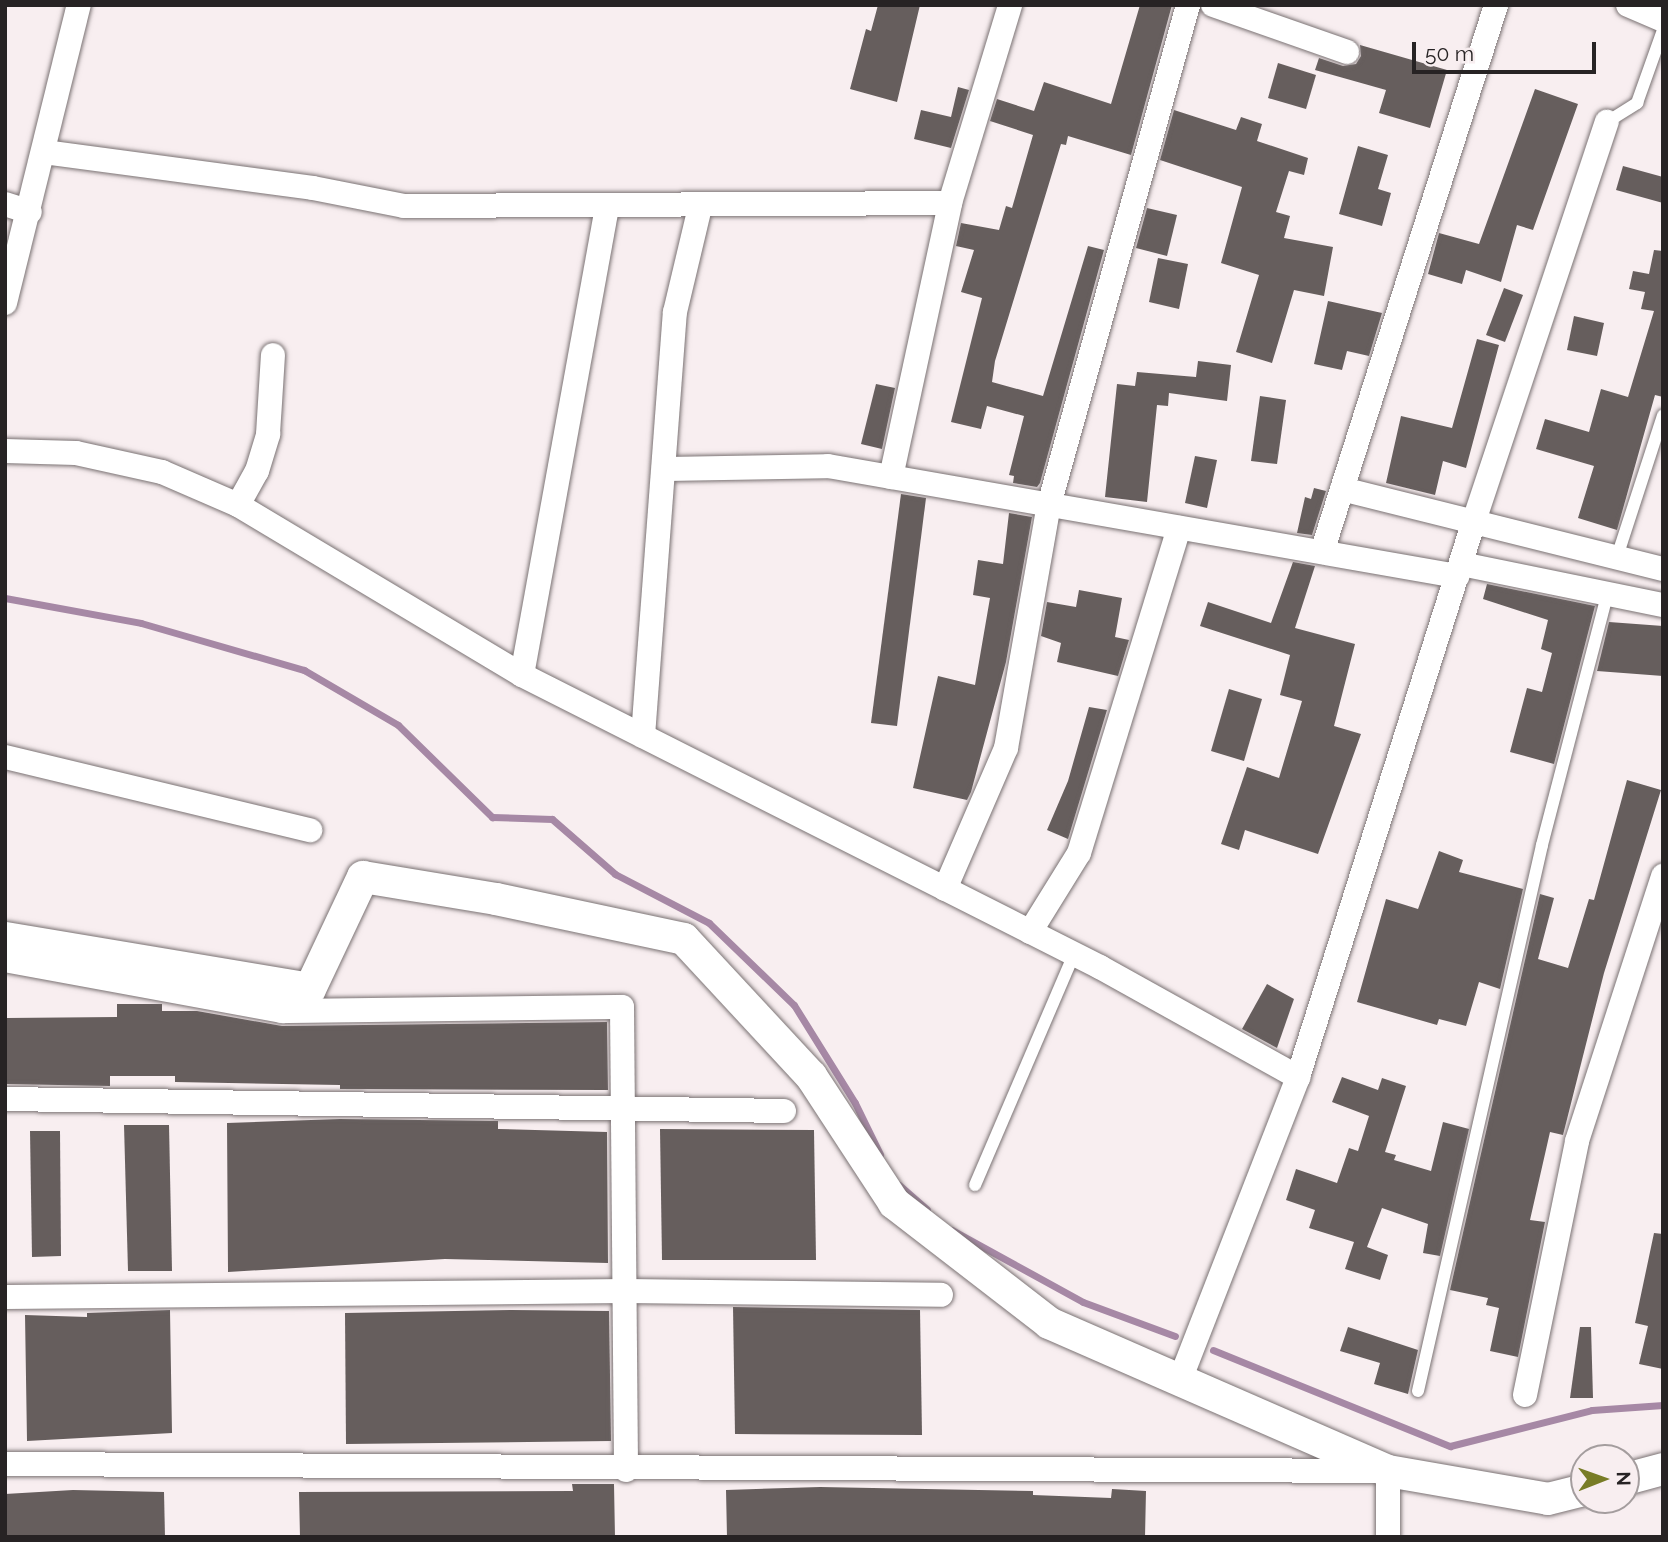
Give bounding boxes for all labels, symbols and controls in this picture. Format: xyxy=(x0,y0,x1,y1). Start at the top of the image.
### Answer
scale bar xyxy=(1416,28,1600,72)
text: 50 m xyxy=(1425,41,1474,66)
north arrow xyxy=(1570,1444,1640,1514)
text: N xyxy=(1613,1471,1635,1486)

